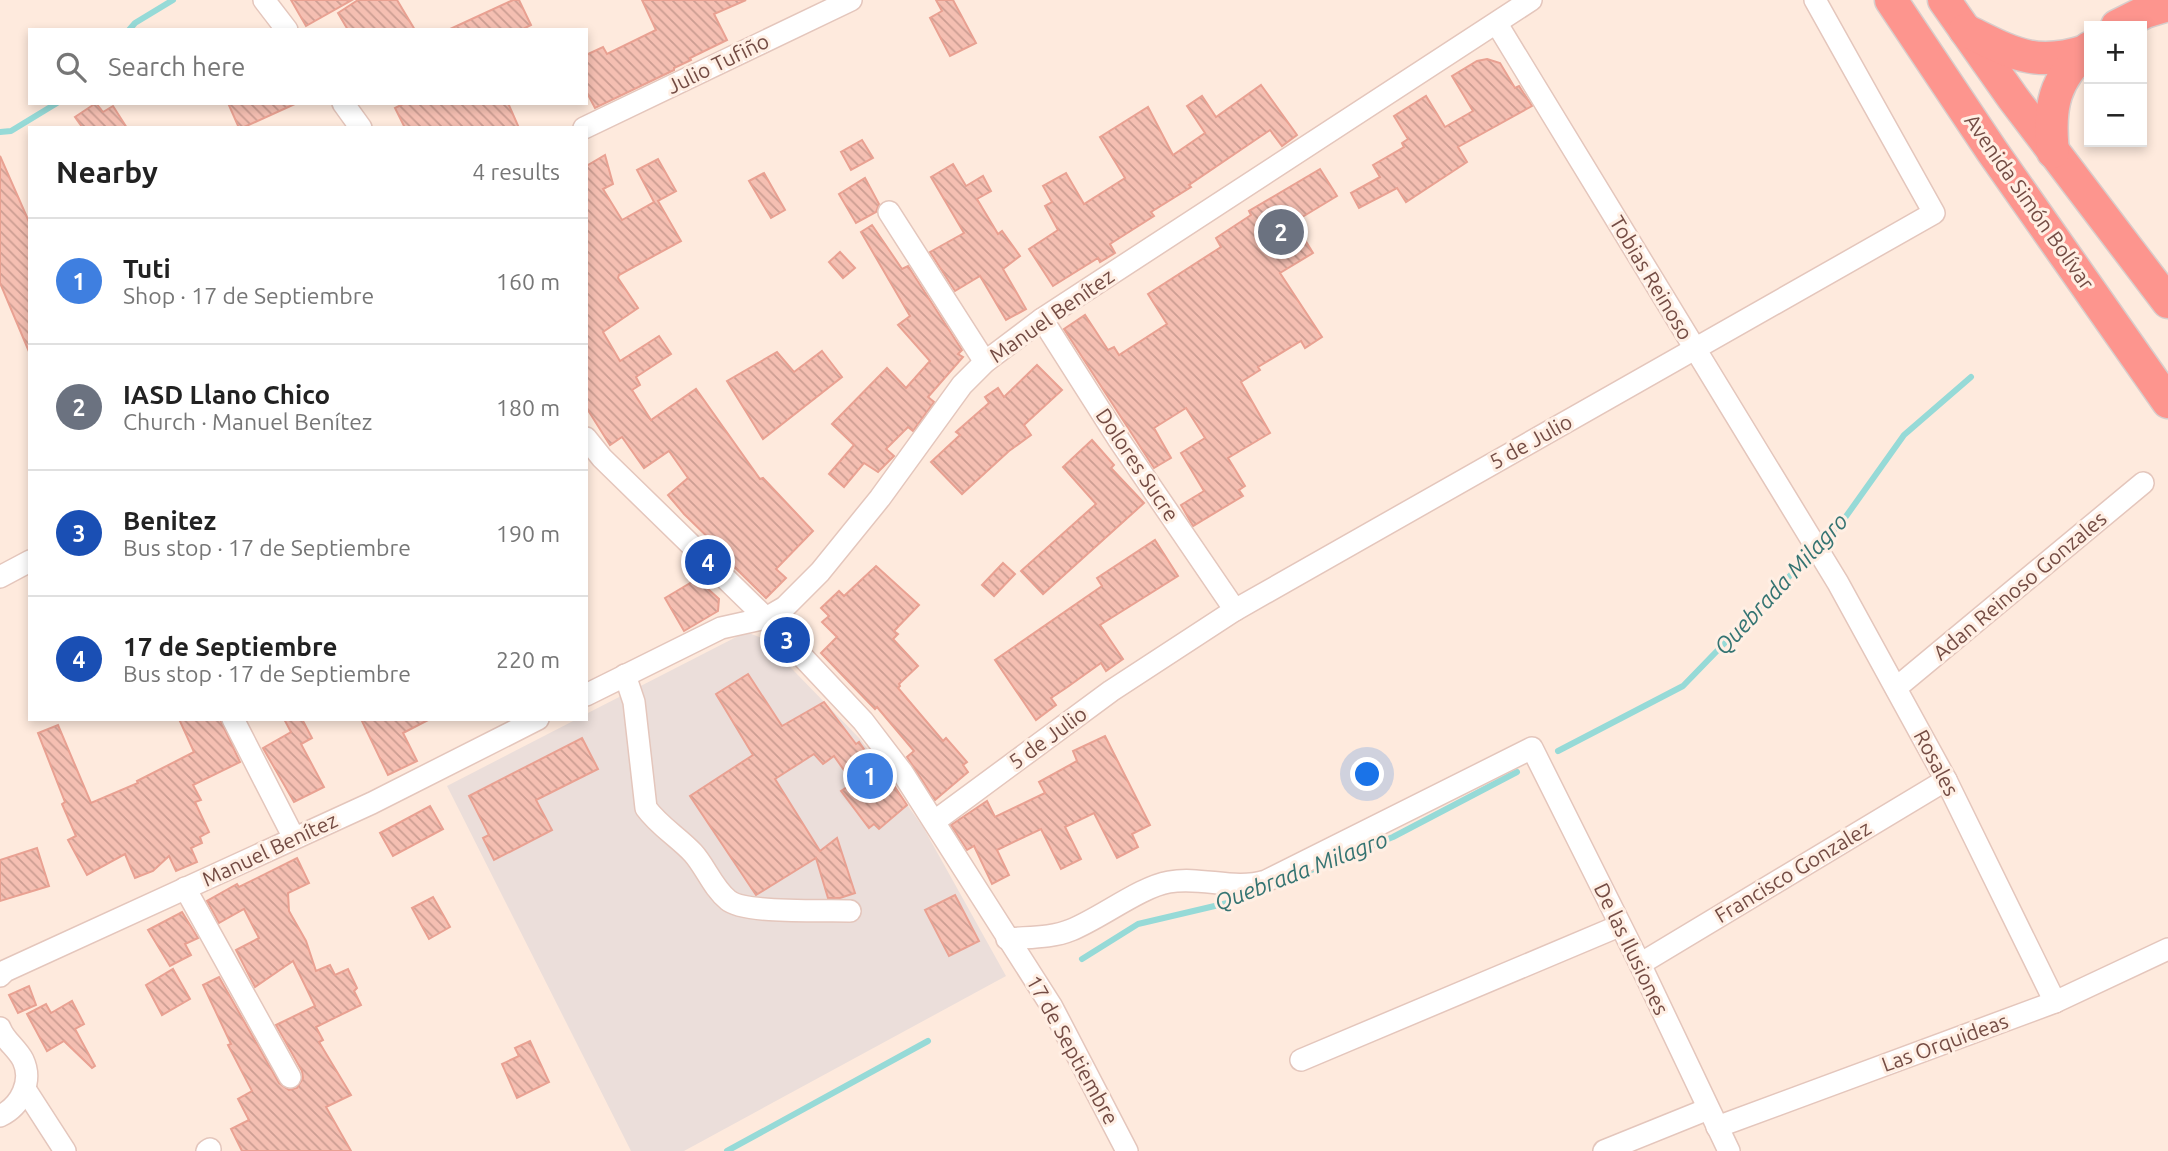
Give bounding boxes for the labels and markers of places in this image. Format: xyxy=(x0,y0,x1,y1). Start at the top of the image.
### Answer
pin: 2 xyxy=(1258,206,1304,258)
pin: 4 xyxy=(685,536,731,588)
pin: 3 xyxy=(764,614,810,666)
pin: 1 xyxy=(847,750,893,802)

